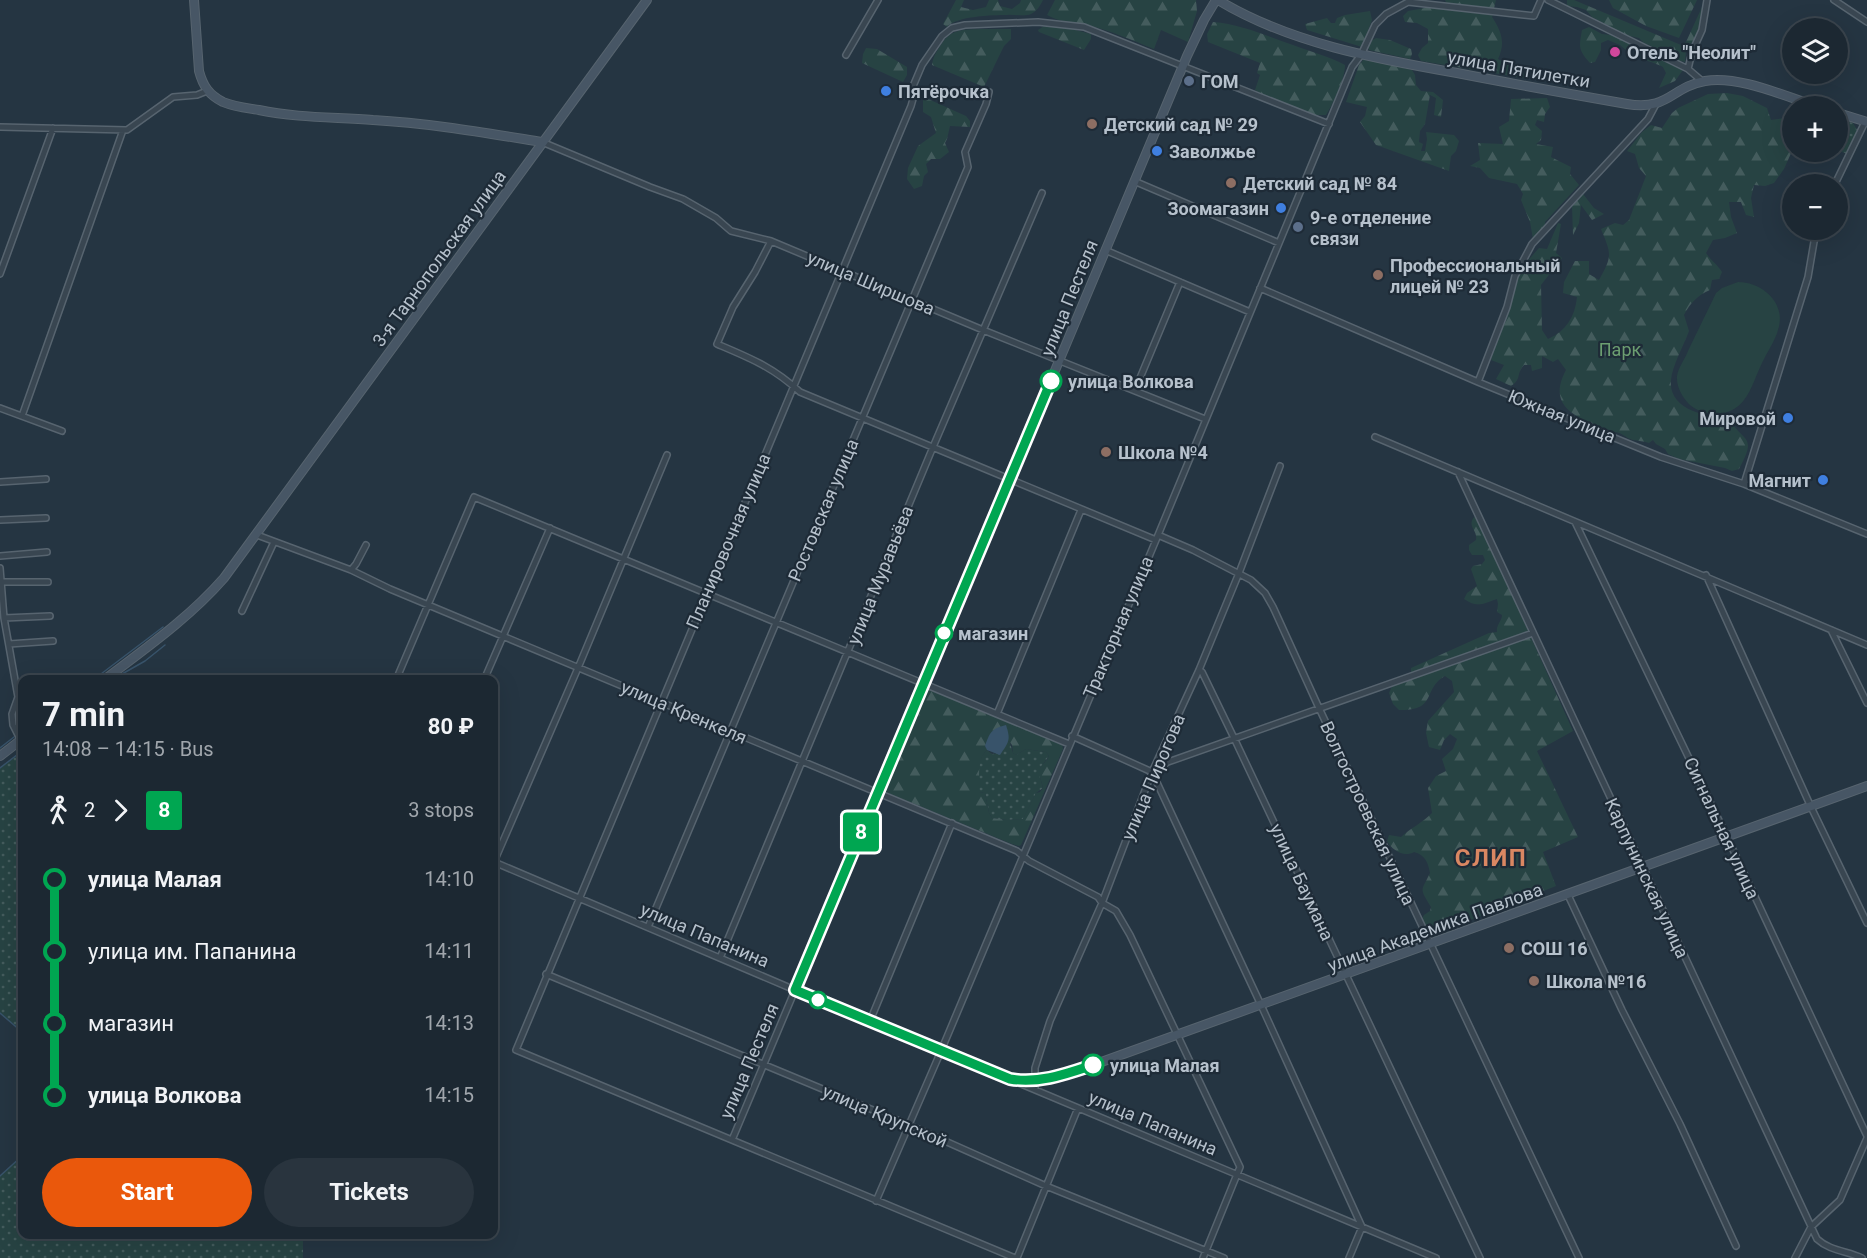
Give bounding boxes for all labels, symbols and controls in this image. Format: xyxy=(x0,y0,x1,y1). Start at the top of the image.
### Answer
map controls xyxy=(1782,18,1848,240)
button: layers xyxy=(1782,18,1848,84)
place label: Отель "Неолит" xyxy=(1627,42,1756,63)
marker: Отель "Неолит" xyxy=(1608,45,1622,59)
street label: улица Пятилетки xyxy=(1446,46,1592,92)
place label: ГОМ xyxy=(1201,71,1239,92)
marker: ГОМ xyxy=(1182,74,1196,88)
place label: Пятёрочка xyxy=(898,81,989,102)
marker: Пятёрочка xyxy=(879,84,893,98)
button: + xyxy=(1782,96,1848,162)
place label: Детский сад № 29 xyxy=(1104,114,1258,135)
marker: Детский сад № 29 xyxy=(1085,117,1099,131)
place label: Заволжье xyxy=(1169,141,1256,162)
marker: Заволжье xyxy=(1150,144,1164,158)
street label: 3-я Тарнопольская улица xyxy=(368,166,510,350)
place label: Детский сад № 84 xyxy=(1243,173,1397,194)
button: − xyxy=(1782,174,1848,240)
marker: Детский сад № 84 xyxy=(1224,176,1238,190)
place label: Зоомагазин xyxy=(1167,198,1269,219)
marker: Зоомагазин xyxy=(1274,201,1288,215)
place label: 9-е отделение связи xyxy=(1310,207,1432,249)
marker: 9-е отделение связи xyxy=(1291,220,1305,234)
street label: улица Пестеля xyxy=(1036,237,1102,359)
street label: улица Ширшова xyxy=(804,247,938,319)
place label: Профессиональный лицей № 23 xyxy=(1390,255,1560,297)
marker: Профессиональный лицей № 23 xyxy=(1371,268,1385,282)
park label: Парк xyxy=(1599,339,1642,360)
marker: улица Волкова xyxy=(1040,370,1062,392)
place label: улица Волкова xyxy=(1068,371,1194,392)
street label: Южная улица xyxy=(1505,385,1619,447)
place label: Мировой xyxy=(1699,408,1776,429)
marker: Мировой xyxy=(1781,411,1795,425)
street label: Ростовская улица xyxy=(784,436,862,584)
place label: Школа №4 xyxy=(1118,442,1208,463)
marker: Школа №4 xyxy=(1099,445,1113,459)
street label: Планировочная улица xyxy=(682,450,774,632)
place label: Магнит xyxy=(1748,470,1811,491)
marker: Магнит xyxy=(1816,473,1830,487)
street label: улица Муравьёва xyxy=(843,503,917,647)
street label: Тракторная улица xyxy=(1079,553,1157,701)
place label: магазин xyxy=(958,623,1028,644)
marker: магазин xyxy=(935,624,953,642)
street label: улица Кренкеля xyxy=(618,676,750,748)
text: 7 min xyxy=(42,695,125,734)
street label: улица Пирогова xyxy=(1117,711,1189,843)
text: 80 ₽ xyxy=(428,714,474,739)
street label: Волгостроевская улица xyxy=(1316,718,1420,908)
text: 14:08 – 14:15 · Bus xyxy=(42,737,214,761)
street label: Сигнальная улица xyxy=(1680,754,1764,902)
icon: walk xyxy=(42,794,75,827)
icon: forward xyxy=(104,794,137,827)
street label: Карпунинская улица xyxy=(1601,795,1693,961)
text: 2 xyxy=(84,798,95,822)
text: 8 xyxy=(158,798,170,822)
text: 3 stops xyxy=(408,798,474,822)
line badge: 8 xyxy=(842,812,880,852)
text: 8 xyxy=(855,820,867,844)
street label: улица Баумана xyxy=(1266,820,1338,944)
district label: СЛИП xyxy=(1455,844,1527,872)
text: улица Малая xyxy=(88,867,222,892)
text: 14:10 xyxy=(424,867,474,891)
street label: улица Академика Павлова xyxy=(1325,878,1545,976)
street label: улица Папанина xyxy=(638,898,772,972)
place label: СОШ 16 xyxy=(1521,938,1588,959)
text: улица им. Папанина xyxy=(88,939,296,964)
text: 14:11 xyxy=(424,939,474,963)
marker: СОШ 16 xyxy=(1502,941,1516,955)
place label: Школа №16 xyxy=(1546,971,1646,992)
marker: Школа №16 xyxy=(1527,974,1541,988)
unlabelled marker xyxy=(809,991,827,1009)
street label: улица Пестеля xyxy=(715,1000,783,1122)
text: магазин xyxy=(88,1011,174,1036)
text: 14:13 xyxy=(424,1011,474,1035)
marker: улица Малая xyxy=(1082,1054,1104,1076)
place label: улица Малая xyxy=(1110,1055,1219,1076)
street label: улица Крупской xyxy=(819,1080,951,1152)
text: улица Волкова xyxy=(88,1083,241,1108)
text: 14:15 xyxy=(424,1083,474,1107)
street label: улица Папанина xyxy=(1086,1086,1220,1160)
button: Start xyxy=(42,1158,252,1227)
button: Tickets xyxy=(264,1158,474,1227)

